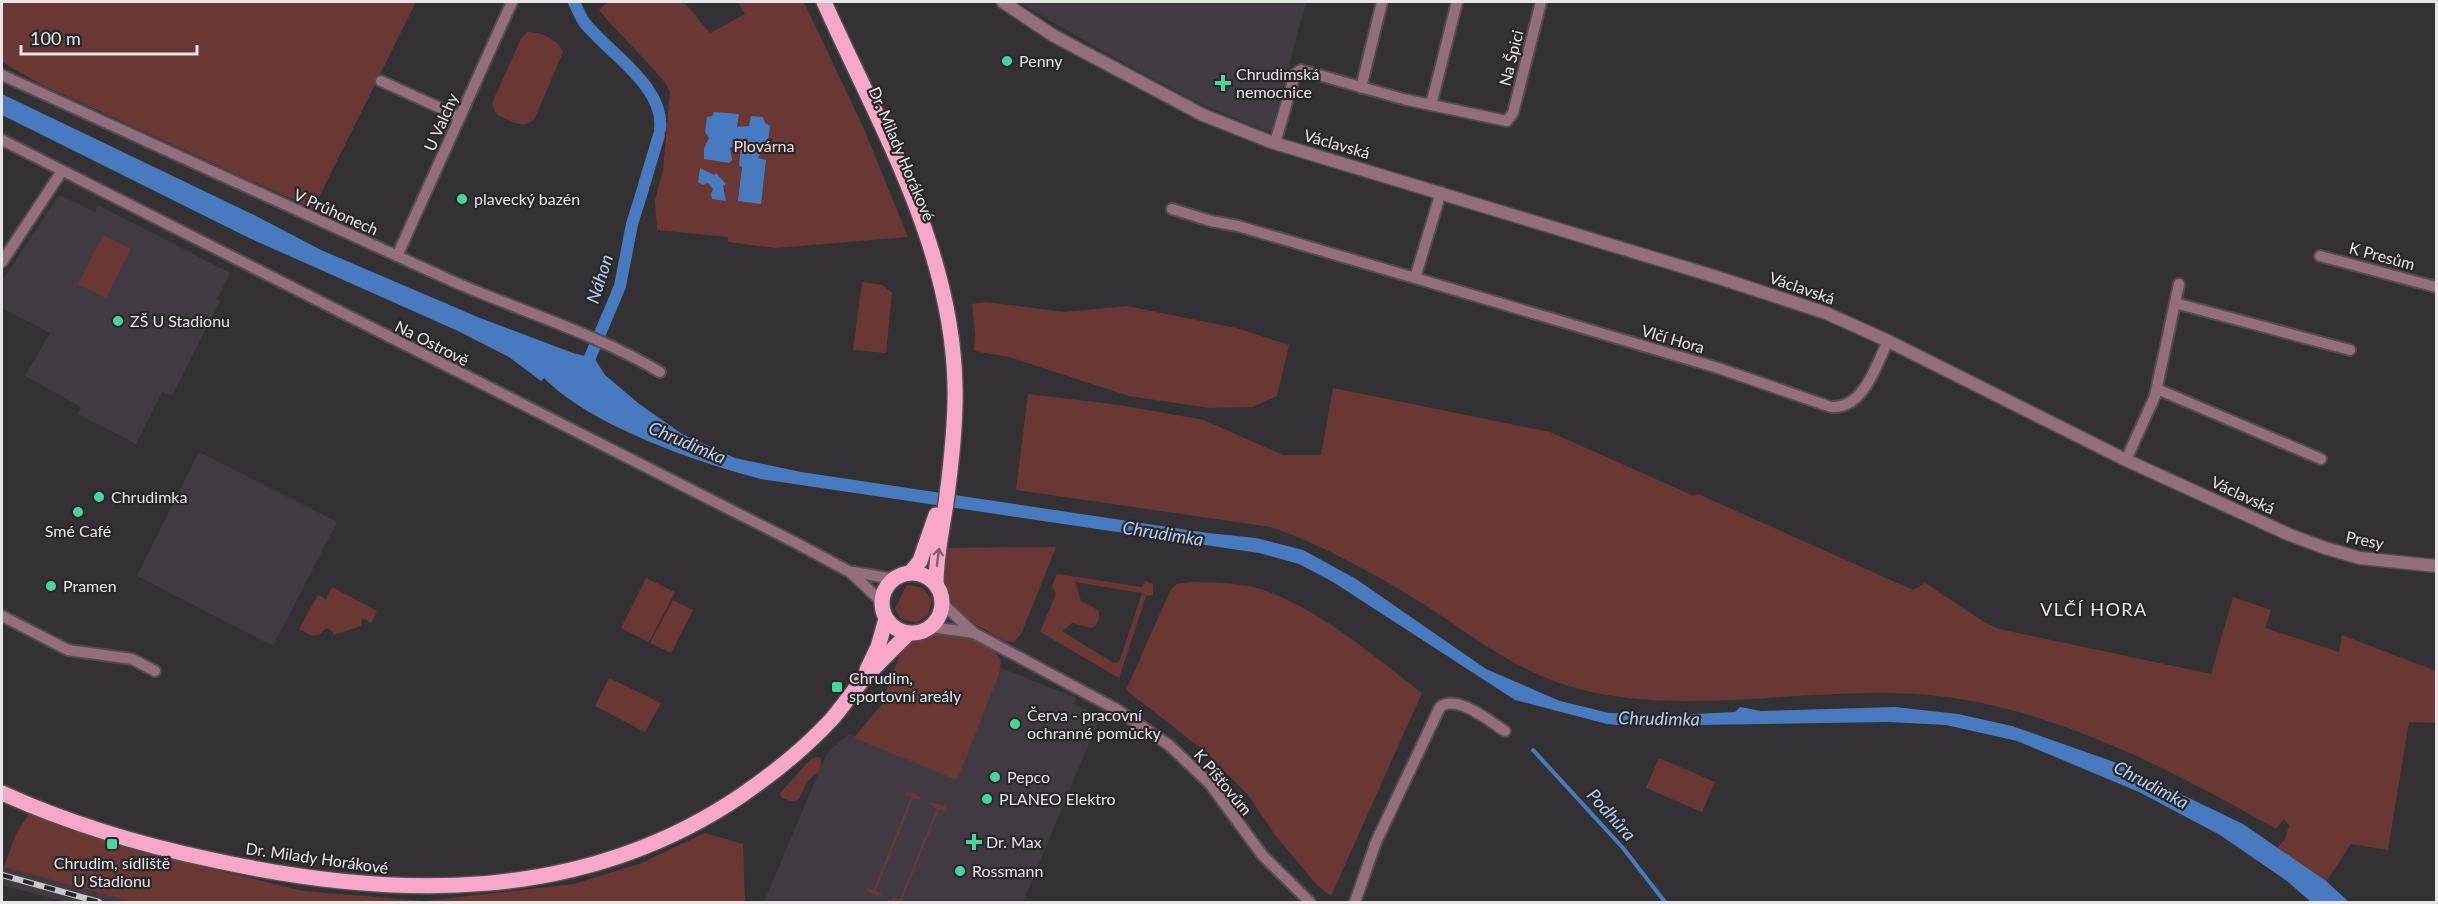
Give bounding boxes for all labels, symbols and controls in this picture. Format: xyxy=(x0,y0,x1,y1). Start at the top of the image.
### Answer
scale bar xyxy=(21,18,196,56)
text: 100 m xyxy=(30,27,81,49)
street label: Na Špici xyxy=(1494,28,1527,88)
place label: Penny xyxy=(1019,51,1063,70)
marker: Penny xyxy=(1000,54,1014,68)
place label: Chrudimská nemocnice xyxy=(1236,64,1319,101)
marker: Chrudimská nemocnice xyxy=(1214,74,1232,92)
street label: Dr. Milady Horákové xyxy=(866,84,939,224)
street label: U Valchy xyxy=(419,89,462,154)
street label: Václavská xyxy=(1302,125,1372,162)
park label: Plovárna xyxy=(734,136,794,155)
street label: V Průhonech xyxy=(291,184,381,239)
place label: plavecký bazén xyxy=(474,189,580,208)
marker: plavecký bazén xyxy=(455,192,469,206)
street label: K Presům xyxy=(2347,238,2417,273)
water label: Náhon xyxy=(581,251,617,306)
street label: Václavská xyxy=(1767,267,1837,308)
place label: ZŠ U Stadionu xyxy=(130,311,230,330)
marker: ZŠ U Stadionu xyxy=(111,314,125,328)
street label: Na Ostrově xyxy=(392,316,472,369)
street label: Vlčí Hora xyxy=(1639,320,1707,357)
water label: Chrudimka xyxy=(646,416,729,468)
street label: Václavská xyxy=(2208,472,2278,518)
place label: Chrudimka xyxy=(111,487,187,506)
marker: Chrudimka xyxy=(92,490,106,504)
marker: Smé Café xyxy=(71,505,85,519)
water label: Chrudimka xyxy=(1121,516,1205,550)
place label: Smé Café xyxy=(45,521,111,540)
street label: Presy xyxy=(2344,527,2387,553)
one-way arrow xyxy=(932,548,943,568)
place label: Pramen xyxy=(63,576,117,595)
marker: Pramen xyxy=(44,579,58,593)
district label: VLČÍ HORA xyxy=(2040,598,2148,620)
place label: Chrudim, sportovní areály xyxy=(849,668,962,705)
marker: Chrudim, sportovní areály xyxy=(830,680,844,694)
place label: Červa - pracovní ochranné pomůcky xyxy=(1027,705,1162,742)
water label: Chrudimka xyxy=(1618,706,1700,730)
marker: Červa - pracovní ochranné pomůcky xyxy=(1008,717,1022,731)
street label: K Píšťovům xyxy=(1190,745,1256,818)
water label: Chrudimka xyxy=(2110,755,2193,813)
place label: Pepco xyxy=(1007,767,1050,786)
marker: Pepco xyxy=(988,770,1002,784)
water label: Podhůra xyxy=(1583,784,1641,845)
place label: PLANEO Elektro xyxy=(999,789,1116,808)
marker: PLANEO Elektro xyxy=(980,792,994,806)
place label: Dr. Max xyxy=(986,832,1042,851)
marker: Dr. Max xyxy=(967,835,981,849)
marker: Chrudim, sídliště U Stadionu xyxy=(105,837,119,851)
street label: Dr. Milady Horákové xyxy=(244,838,390,877)
place label: Chrudim, sídliště U Stadionu xyxy=(54,853,170,890)
place label: Rossmann xyxy=(972,861,1043,880)
marker: Rossmann xyxy=(953,864,967,878)

